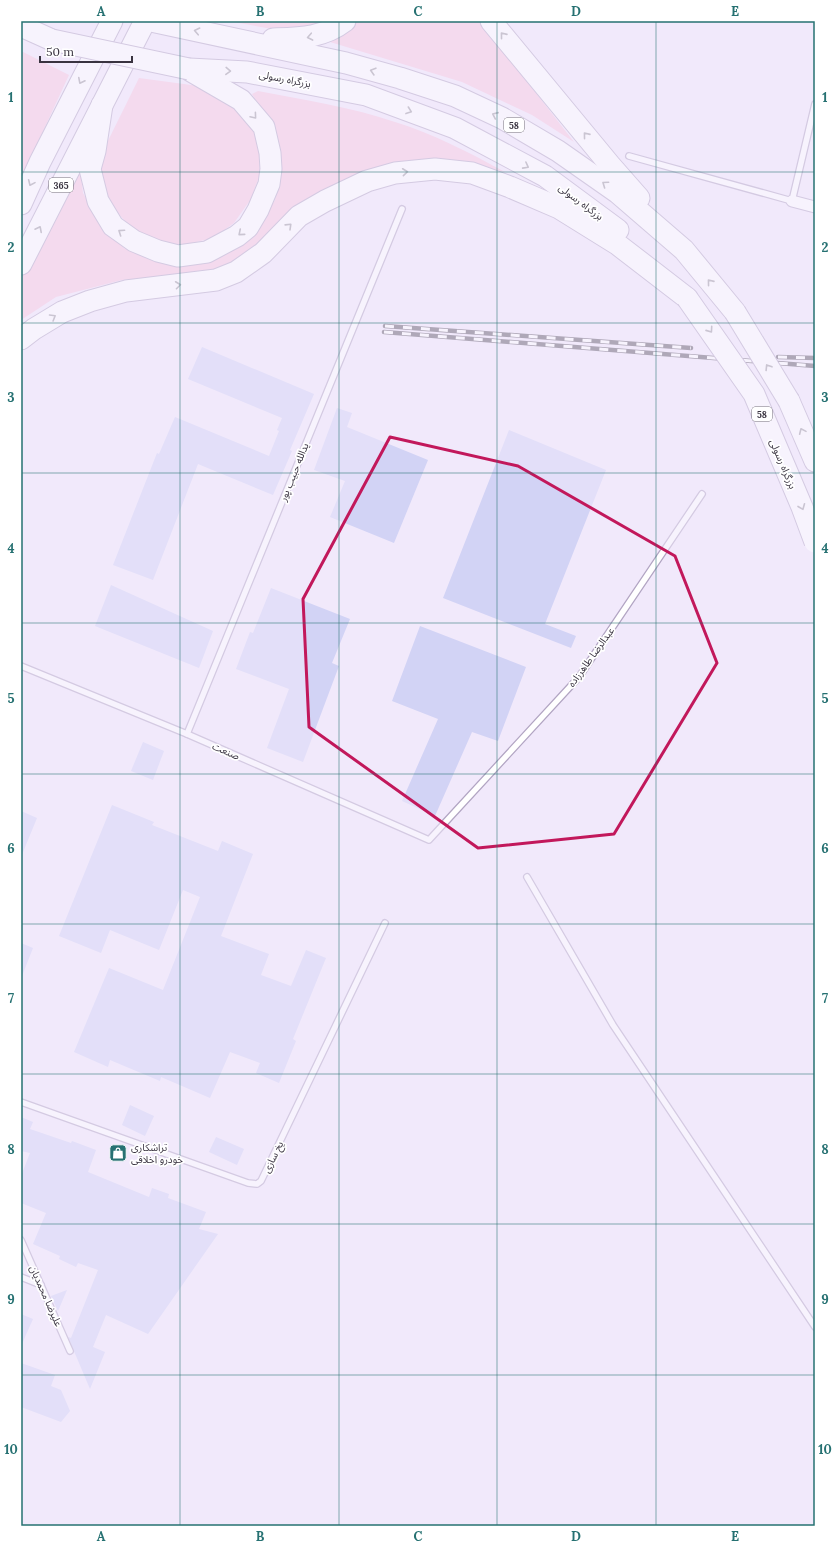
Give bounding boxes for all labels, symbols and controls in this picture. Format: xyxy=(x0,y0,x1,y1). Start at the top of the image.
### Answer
text: A xyxy=(97,3,106,20)
text: B xyxy=(256,3,265,20)
text: C xyxy=(414,3,423,20)
text: D xyxy=(571,3,581,20)
text: E xyxy=(731,3,739,20)
one-way arrow xyxy=(194,27,200,35)
one-way arrow xyxy=(307,32,313,40)
one-way arrow xyxy=(500,33,507,40)
scale bar xyxy=(40,38,132,64)
text: 50 m xyxy=(46,44,74,59)
one-way arrow xyxy=(225,67,231,75)
one-way arrow xyxy=(370,67,377,76)
street label: بزرگراه رسولی xyxy=(258,68,312,90)
one-way arrow xyxy=(79,76,86,84)
text: 1 xyxy=(8,89,14,106)
text: 1 xyxy=(822,89,828,106)
one-way arrow xyxy=(405,106,412,114)
one-way arrow xyxy=(250,111,257,118)
one-way arrow xyxy=(492,112,500,120)
road number: 58 xyxy=(504,118,524,132)
one-way arrow xyxy=(584,133,591,140)
one-way arrow xyxy=(522,161,530,168)
one-way arrow xyxy=(402,168,408,177)
road number: 365 xyxy=(49,178,73,192)
one-way arrow xyxy=(27,179,35,186)
street label: بزرگراه رسولی xyxy=(556,181,606,223)
one-way arrow xyxy=(603,182,610,189)
one-way arrow xyxy=(284,224,292,231)
one-way arrow xyxy=(34,226,41,234)
one-way arrow xyxy=(238,228,245,235)
one-way arrow xyxy=(119,230,126,237)
text: 2 xyxy=(8,239,15,256)
text: 2 xyxy=(822,239,829,256)
one-way arrow xyxy=(708,280,715,287)
one-way arrow xyxy=(175,281,181,290)
one-way arrow xyxy=(49,314,56,322)
one-way arrow xyxy=(705,326,712,333)
one-way arrow xyxy=(766,364,773,371)
text: 3 xyxy=(7,389,15,406)
text: 3 xyxy=(821,389,829,406)
road number: 58 xyxy=(752,407,772,421)
one-way arrow xyxy=(799,427,807,435)
street label: بزرگراه رسولی xyxy=(767,437,799,491)
street label: یدالله حبیب پور xyxy=(276,441,312,504)
one-way arrow xyxy=(797,503,805,510)
text: 4 xyxy=(7,540,15,557)
text: 4 xyxy=(821,540,829,557)
street label: عبدالرضا طاهرزاده xyxy=(565,624,617,690)
text: 5 xyxy=(7,690,15,707)
text: 5 xyxy=(821,690,829,707)
street label: صنعت xyxy=(210,739,242,763)
text: 6 xyxy=(7,840,15,857)
text: 6 xyxy=(821,840,829,857)
text: 7 xyxy=(8,990,14,1007)
text: 7 xyxy=(822,990,828,1007)
street label: یخ سازی xyxy=(260,1139,287,1176)
text: 8 xyxy=(7,1141,15,1158)
place label: تراشکاری خودرو اخلاقی xyxy=(131,1141,183,1166)
text: 8 xyxy=(821,1141,829,1158)
shop icon: تراشکاری خودرو اخلاقی xyxy=(108,1143,128,1163)
street label: علیرضا محمدیان xyxy=(27,1263,65,1329)
text: 9 xyxy=(7,1291,15,1308)
text: 9 xyxy=(821,1291,829,1308)
text: 10 xyxy=(4,1441,18,1458)
text: 10 xyxy=(818,1441,832,1458)
text: A xyxy=(97,1528,106,1545)
text: B xyxy=(256,1528,265,1545)
text: C xyxy=(414,1528,423,1545)
text: D xyxy=(571,1528,581,1545)
text: E xyxy=(731,1528,739,1545)

